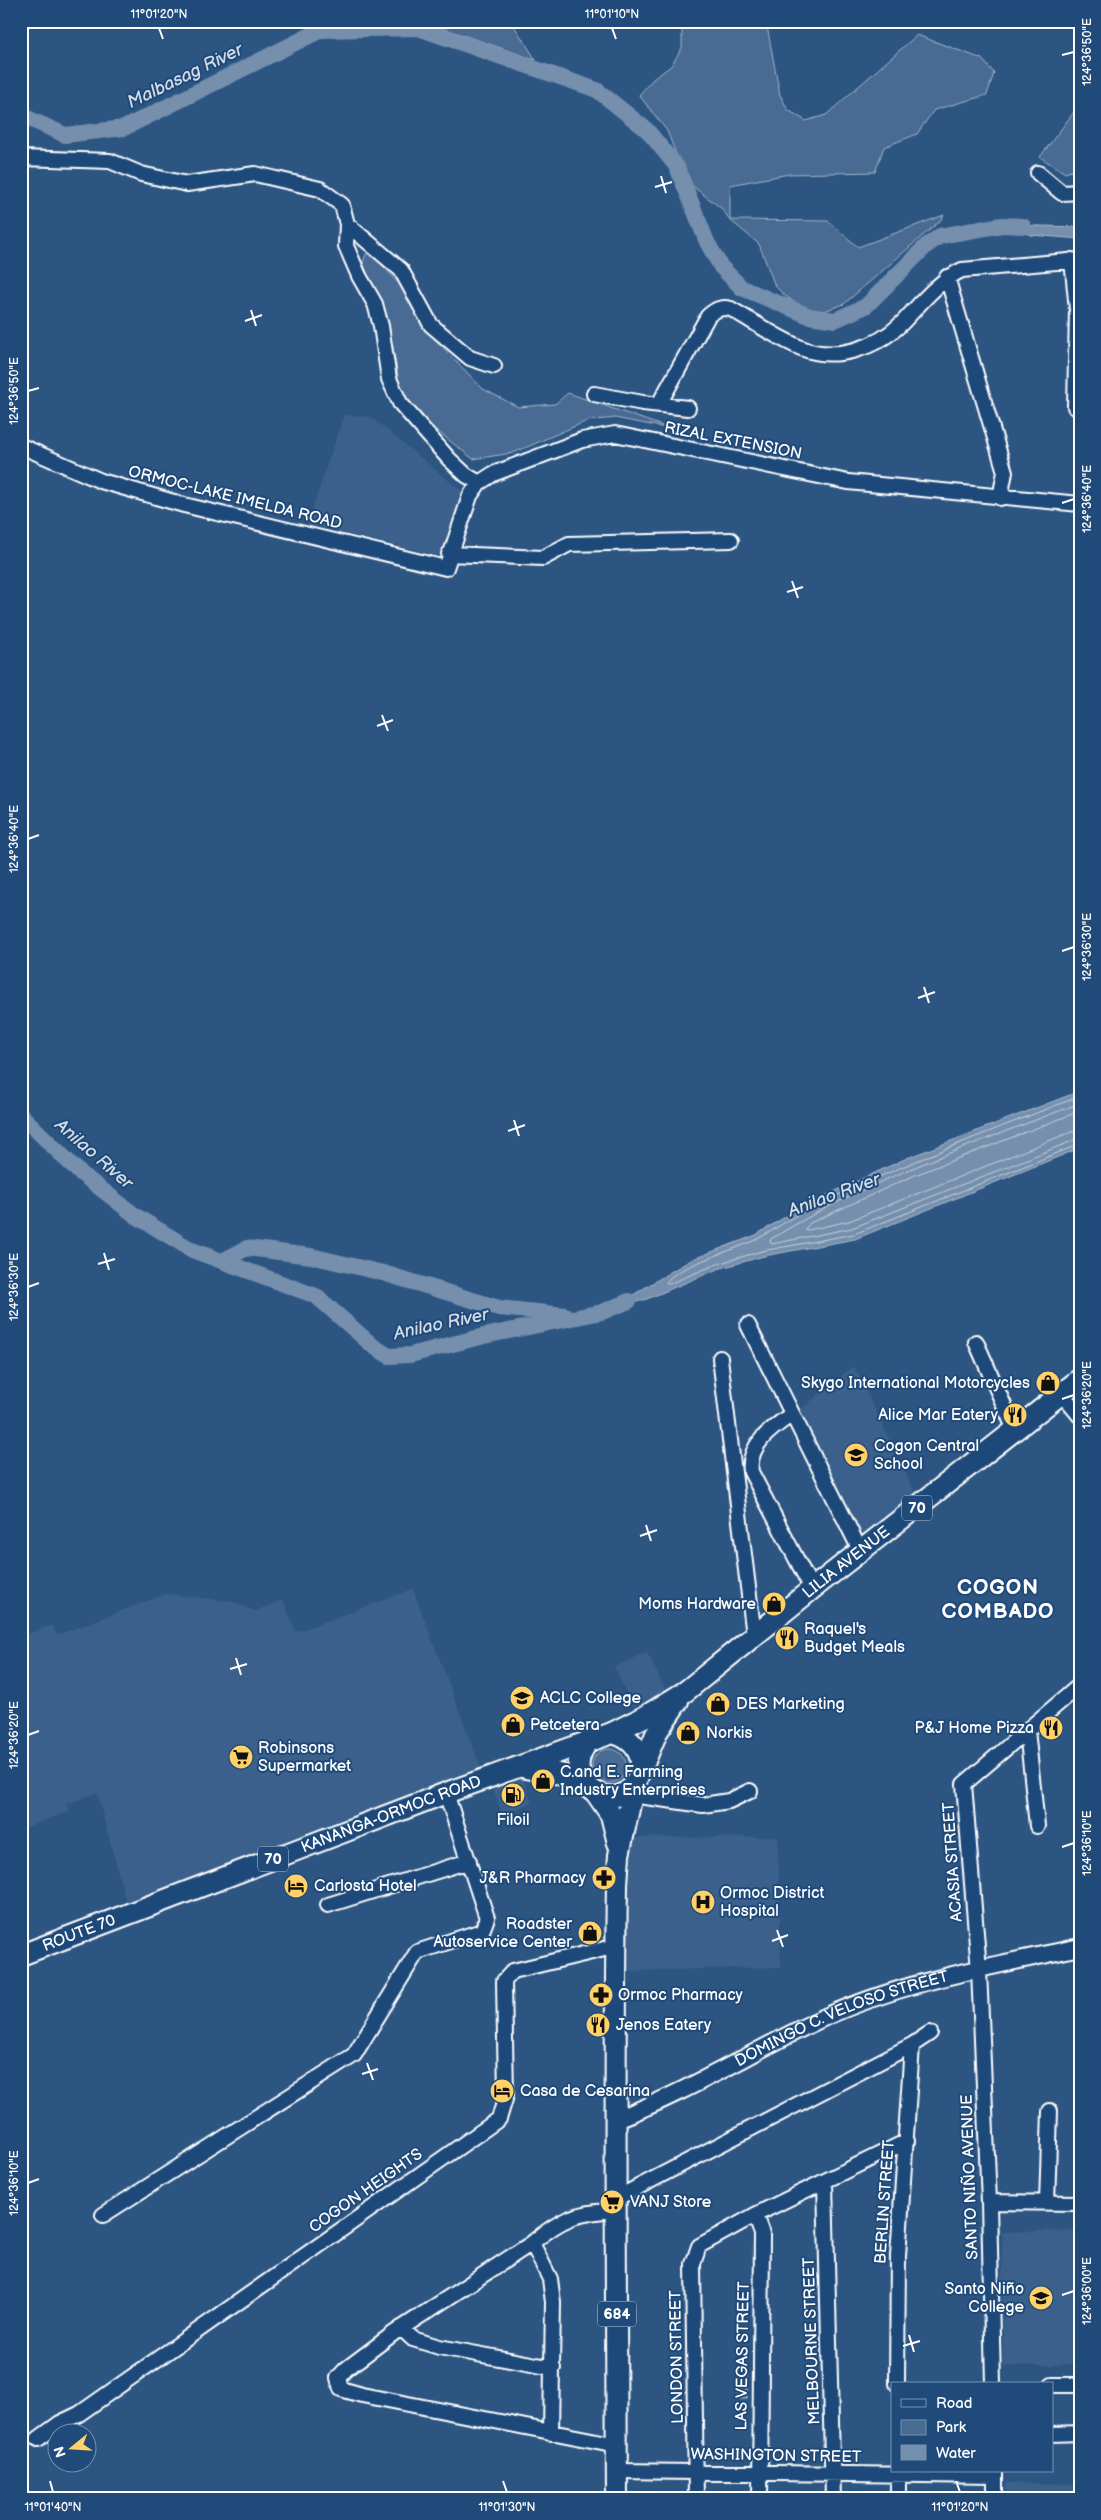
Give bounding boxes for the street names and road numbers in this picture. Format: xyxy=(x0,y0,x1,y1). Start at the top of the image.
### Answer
street label: RIZAL EXTENSION xyxy=(662,418,804,464)
street label: ORMOC-LAKE IMELDA ROAD xyxy=(126,462,344,534)
road number: 70 xyxy=(902,1496,932,1520)
street label: LILIA AVENUE xyxy=(799,1522,894,1602)
street label: KANANGA-ORMOC ROAD xyxy=(298,1772,484,1857)
street label: ACASIA STREET xyxy=(939,1801,967,1923)
road number: 70 xyxy=(258,1846,288,1872)
street label: ROUTE 70 xyxy=(40,1910,118,1955)
street label: DOMINGO C. VELOSO STREET xyxy=(732,1967,951,2071)
street label: SANTO NIÑO AVENUE xyxy=(957,2094,982,2260)
street label: BERLIN STREET xyxy=(871,2139,899,2265)
street label: COGON HEIGHTS xyxy=(306,2145,426,2237)
street label: MELBOURNE STREET xyxy=(800,2257,824,2425)
street label: LAS VEGAS STREET xyxy=(732,2281,754,2431)
street label: LONDON STREET xyxy=(666,2290,688,2424)
road number: 684 xyxy=(598,2302,636,2326)
street label: WASHINGTON STREET xyxy=(690,2445,862,2467)

